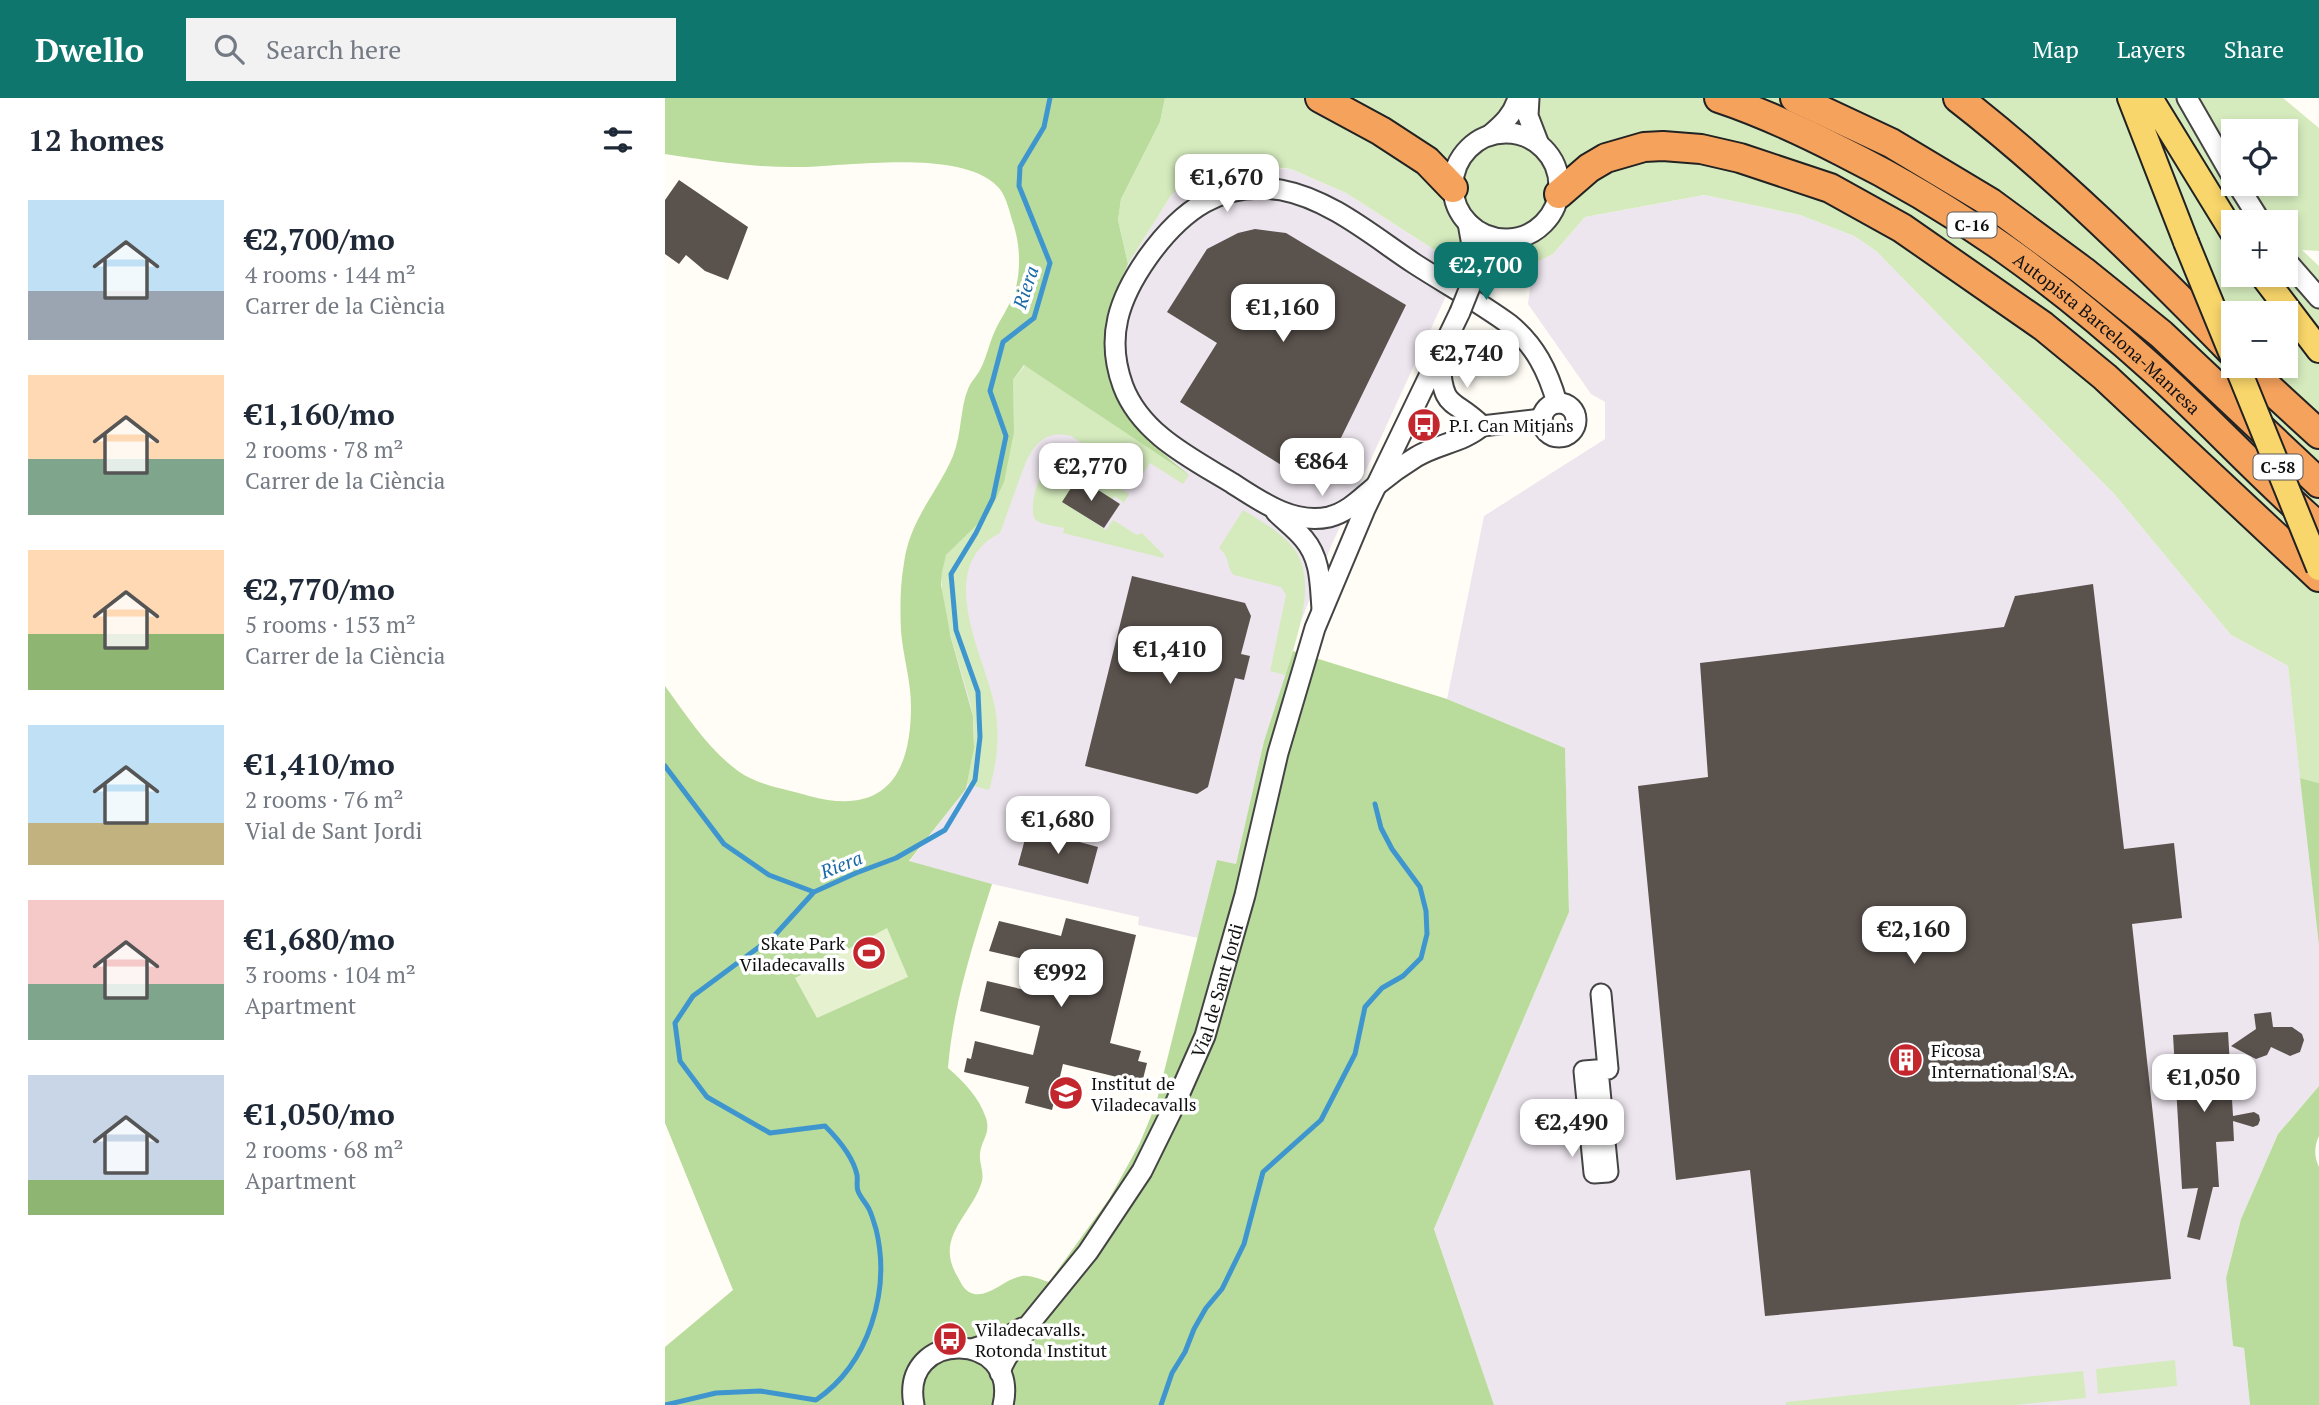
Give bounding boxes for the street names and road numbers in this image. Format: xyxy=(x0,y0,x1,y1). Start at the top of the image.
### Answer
road number: C-16 xyxy=(1947,212,1997,238)
street label: Autopista Barcelona-Manresa xyxy=(2009,247,2206,419)
road number: C-58 xyxy=(2253,454,2303,480)
street label: Vial de Sant Jordi xyxy=(1185,920,1248,1061)

